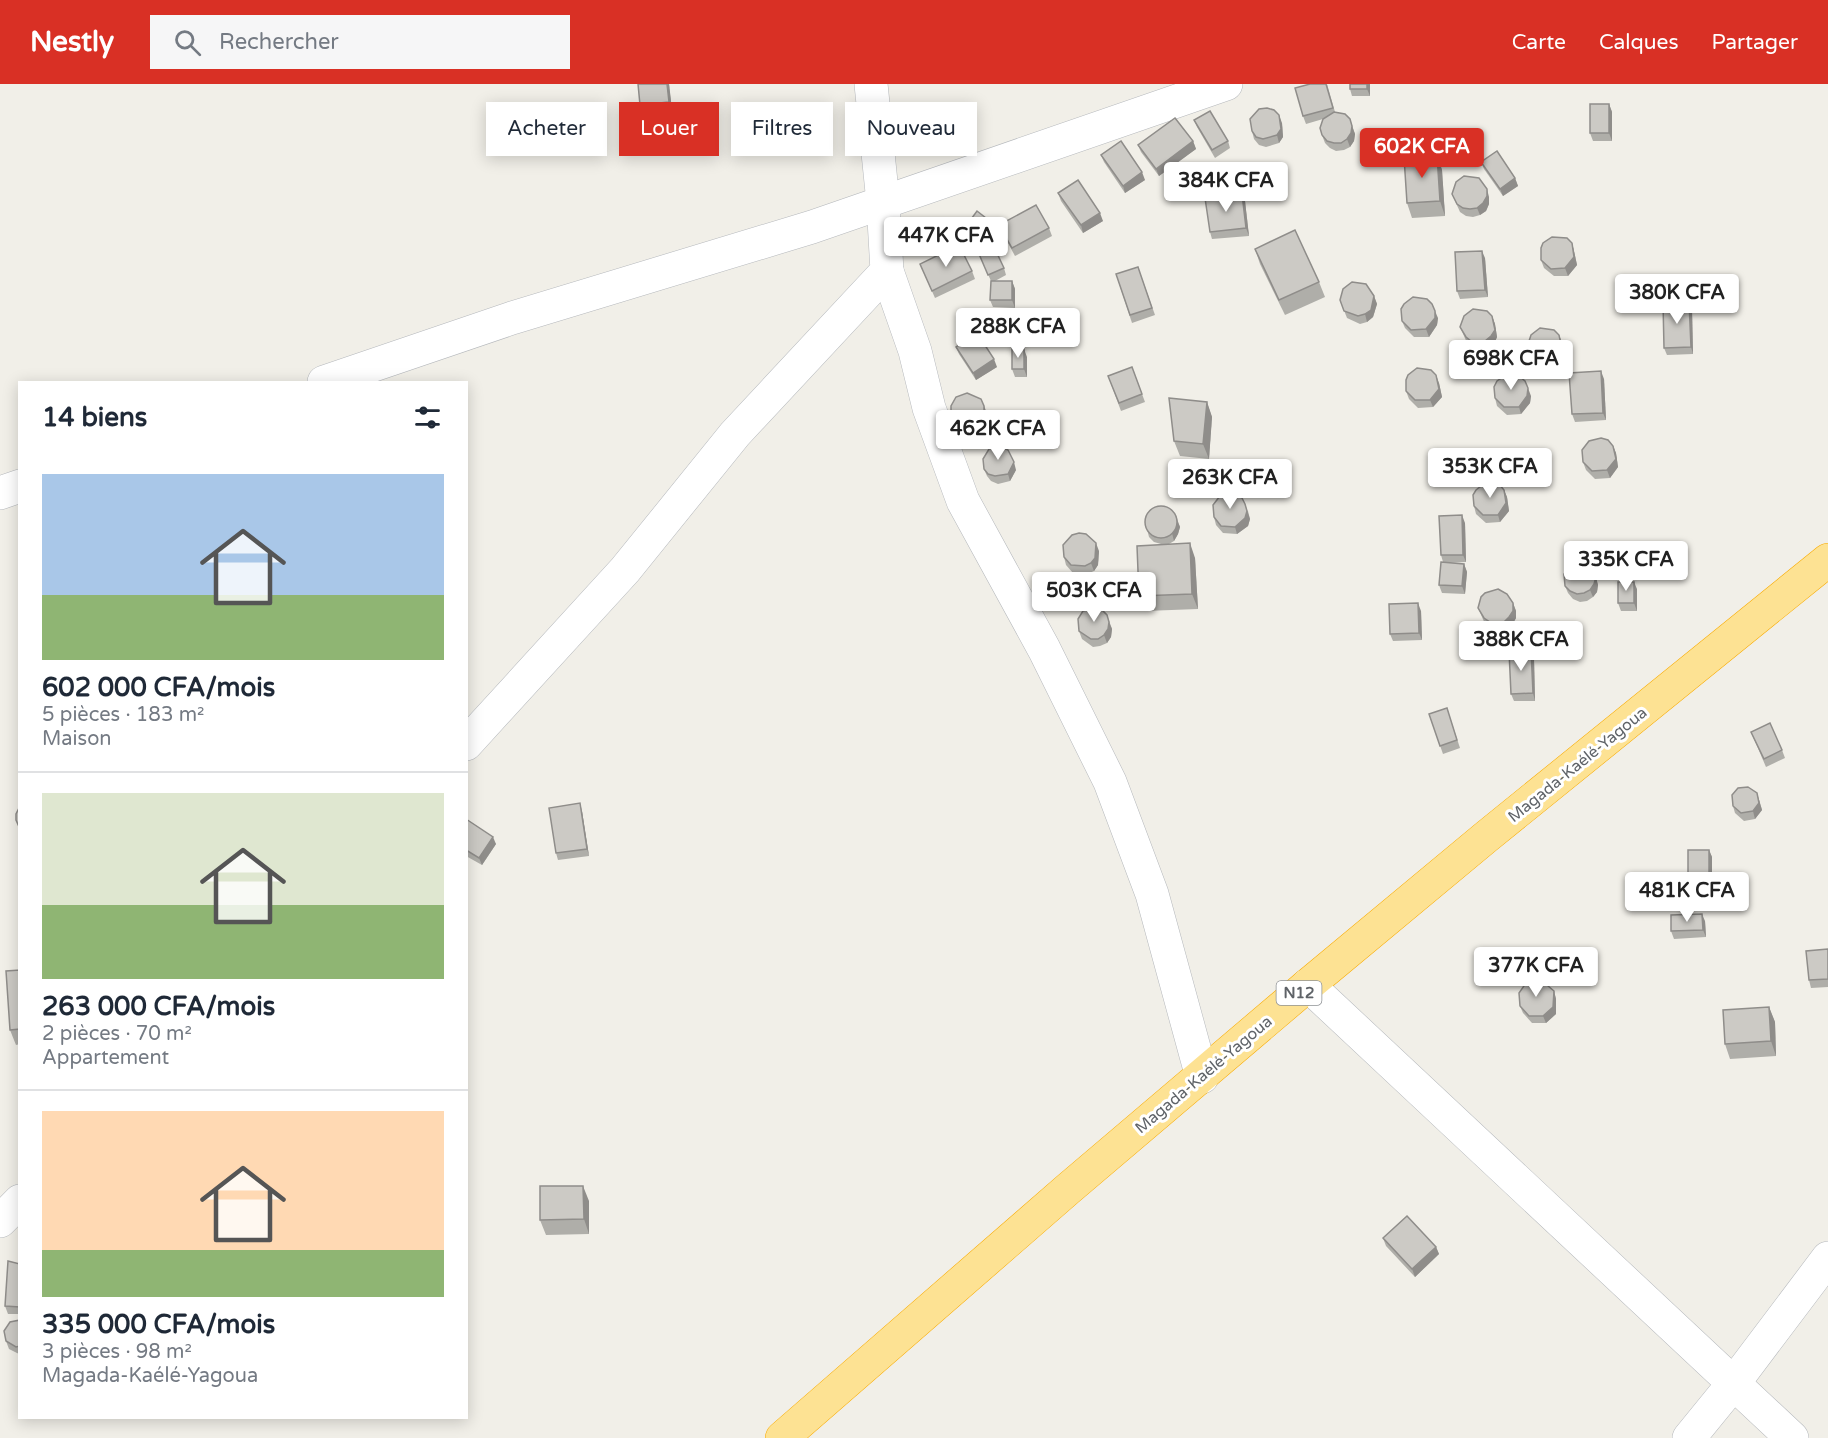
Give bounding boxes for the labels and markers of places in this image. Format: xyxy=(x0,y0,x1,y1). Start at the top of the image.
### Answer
pin: 602K CFA xyxy=(1360,128,1484,179)
pin: 384K CFA xyxy=(1164,162,1288,213)
pin: 447K CFA xyxy=(884,217,1008,268)
pin: 380K CFA xyxy=(1615,274,1739,325)
pin: 288K CFA xyxy=(956,308,1080,359)
pin: 698K CFA xyxy=(1449,340,1573,391)
pin: 462K CFA xyxy=(936,410,1060,461)
pin: 353K CFA xyxy=(1428,448,1552,499)
pin: 263K CFA xyxy=(1168,459,1292,510)
pin: 335K CFA xyxy=(1564,541,1688,592)
pin: 503K CFA xyxy=(1032,572,1156,623)
pin: 388K CFA xyxy=(1459,621,1583,672)
pin: 481K CFA xyxy=(1625,872,1749,923)
pin: 377K CFA xyxy=(1474,947,1598,998)

